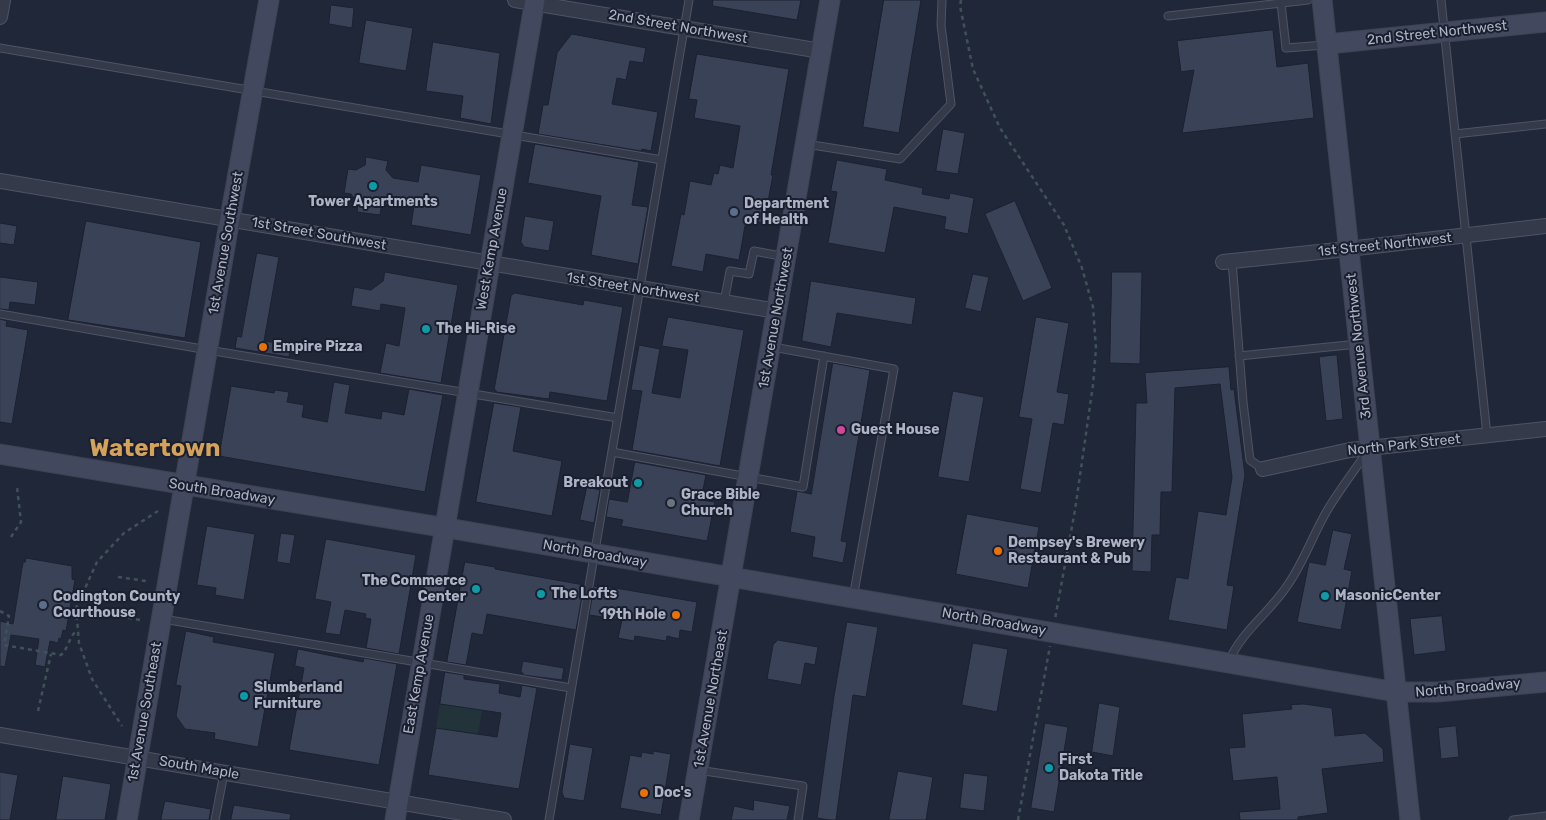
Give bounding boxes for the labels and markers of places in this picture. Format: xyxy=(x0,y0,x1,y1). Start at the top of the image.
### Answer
marker: Tower Apartments xyxy=(367,180,379,192)
place label: Tower Apartments xyxy=(308,194,438,210)
place label: Department of Health xyxy=(744,196,829,228)
marker: Department of Health xyxy=(728,206,740,218)
place label: The Hi-Rise xyxy=(436,321,516,337)
marker: The Hi-Rise xyxy=(420,323,432,335)
place label: Empire Pizza xyxy=(273,339,362,355)
marker: Empire Pizza xyxy=(257,341,269,353)
place label: Guest House xyxy=(851,422,940,438)
marker: Guest House xyxy=(835,424,847,436)
place label: Breakout xyxy=(563,475,628,491)
marker: Breakout xyxy=(632,477,644,489)
place label: Grace Bible Church xyxy=(681,487,760,520)
marker: Grace Bible Church xyxy=(665,497,677,509)
place label: Dempsey's Brewery Restaurant & Pub xyxy=(1008,535,1145,568)
marker: Dempsey's Brewery Restaurant & Pub xyxy=(992,545,1004,557)
place label: The Commerce Center xyxy=(362,573,466,606)
marker: The Commerce Center xyxy=(470,583,482,595)
place label: The Lofts xyxy=(551,586,617,602)
marker: The Lofts xyxy=(535,588,547,600)
place label: MasonicCenter xyxy=(1335,588,1441,604)
place label: Codington County Courthouse xyxy=(53,589,180,622)
marker: MasonicCenter xyxy=(1319,590,1331,602)
marker: Codington County Courthouse xyxy=(37,599,49,611)
place label: 19th Hole xyxy=(600,607,666,623)
marker: 19th Hole xyxy=(670,609,682,621)
place label: Slumberland Furniture xyxy=(254,680,343,712)
marker: Slumberland Furniture xyxy=(238,690,250,702)
place label: First Dakota Title xyxy=(1059,752,1143,784)
marker: First Dakota Title xyxy=(1043,762,1055,774)
place label: Doc's xyxy=(654,785,691,801)
marker: Doc's xyxy=(638,787,650,799)

